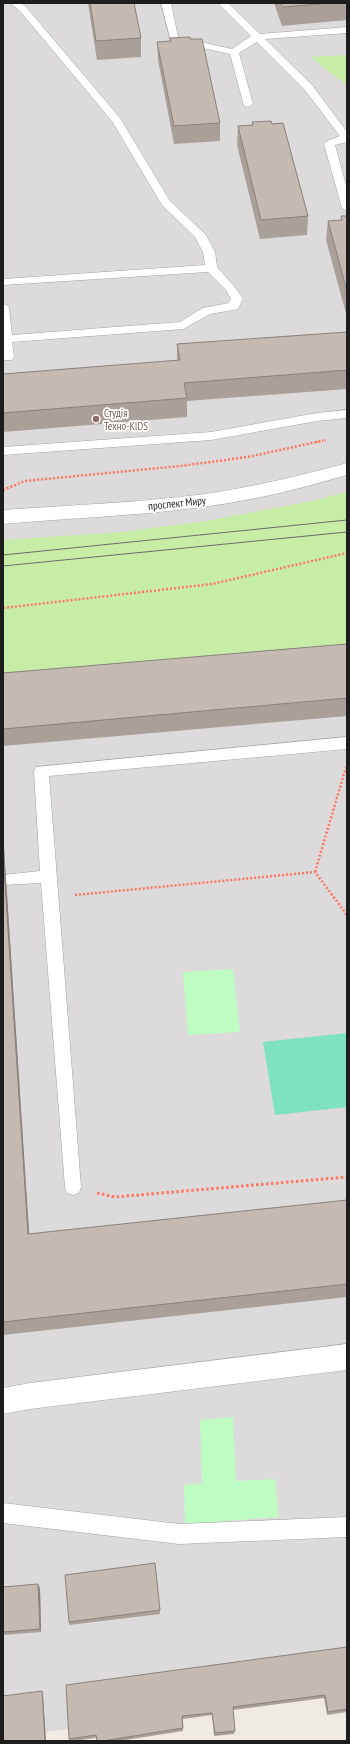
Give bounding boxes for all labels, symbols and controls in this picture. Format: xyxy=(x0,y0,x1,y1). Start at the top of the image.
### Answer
place label: Студія Техно-KIDS xyxy=(104,406,148,433)
marker: Студія Техно-KIDS xyxy=(91,414,101,424)
street label: проспект Миру xyxy=(147,493,207,513)

